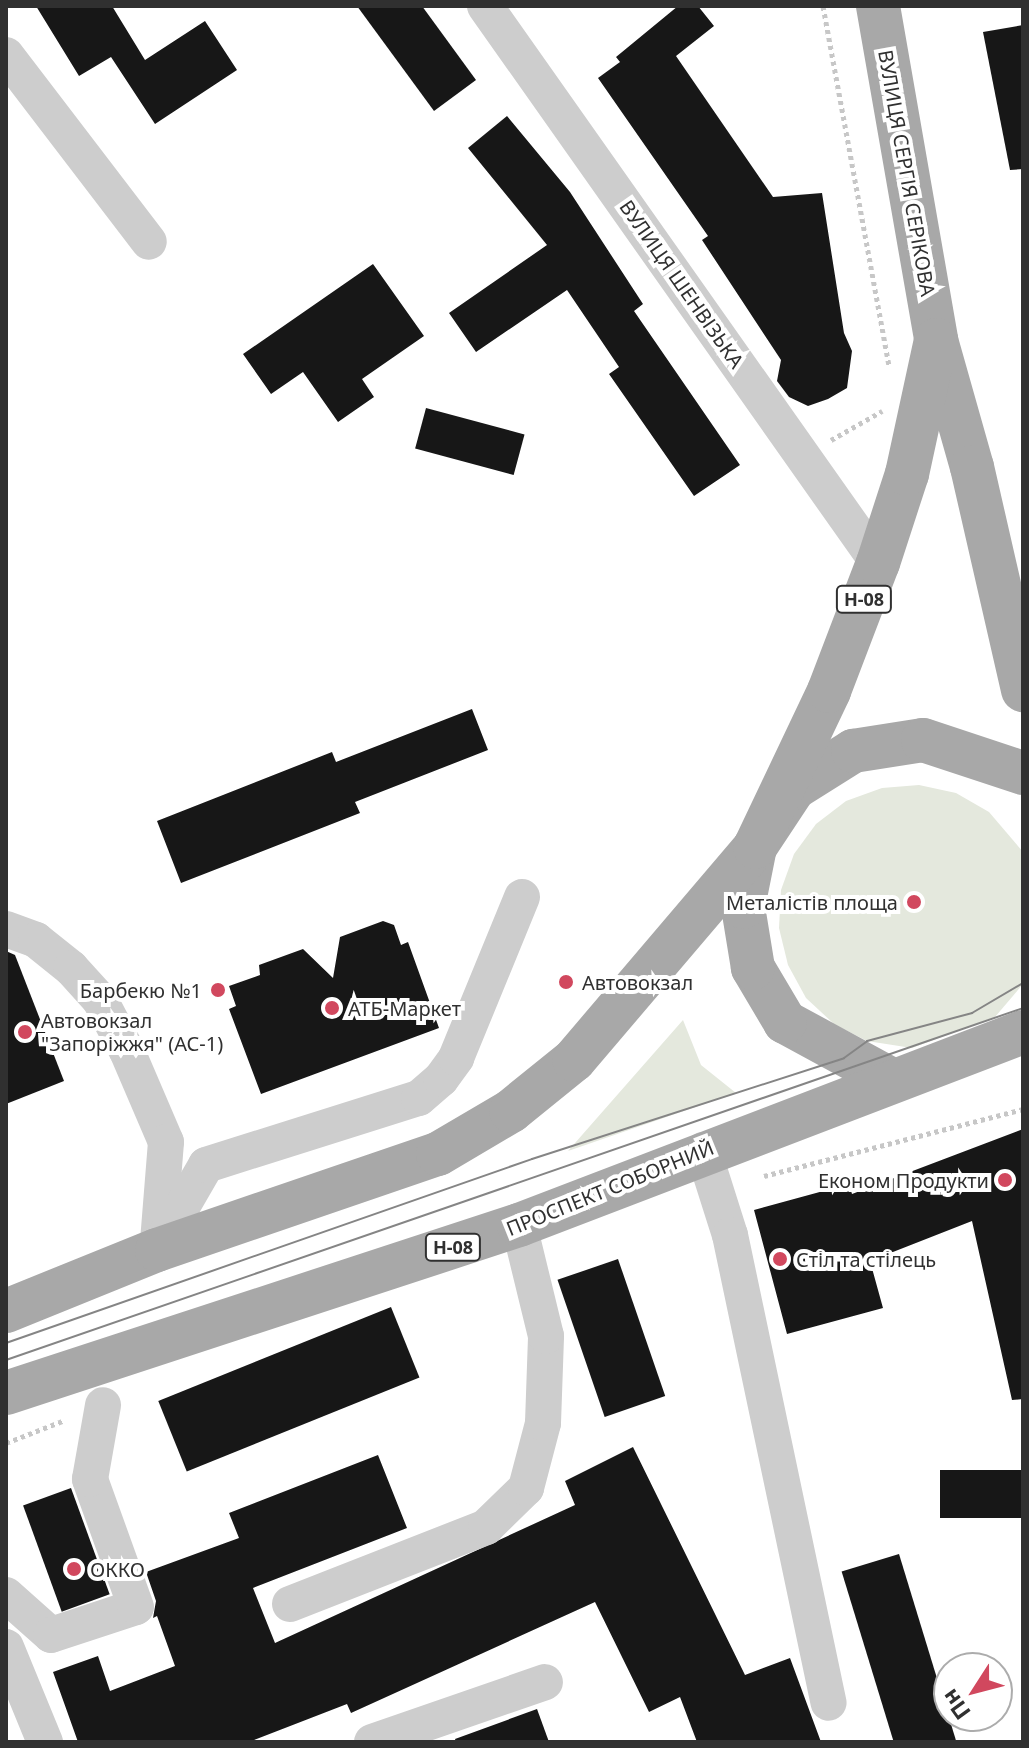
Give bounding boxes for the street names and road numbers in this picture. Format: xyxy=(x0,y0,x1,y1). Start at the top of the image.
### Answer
street label: ВУЛИЦЯ СЕРГІЯ СЕРІКОВА xyxy=(873,48,941,298)
street label: ВУЛИЦЯ ШЕНВІЗЬКА xyxy=(615,195,749,373)
road number: Н-08 xyxy=(834,585,894,613)
street label: ПРОСПЕКТ СОБОРНИЙ xyxy=(503,1135,717,1241)
road number: Н-08 xyxy=(423,1233,483,1261)

